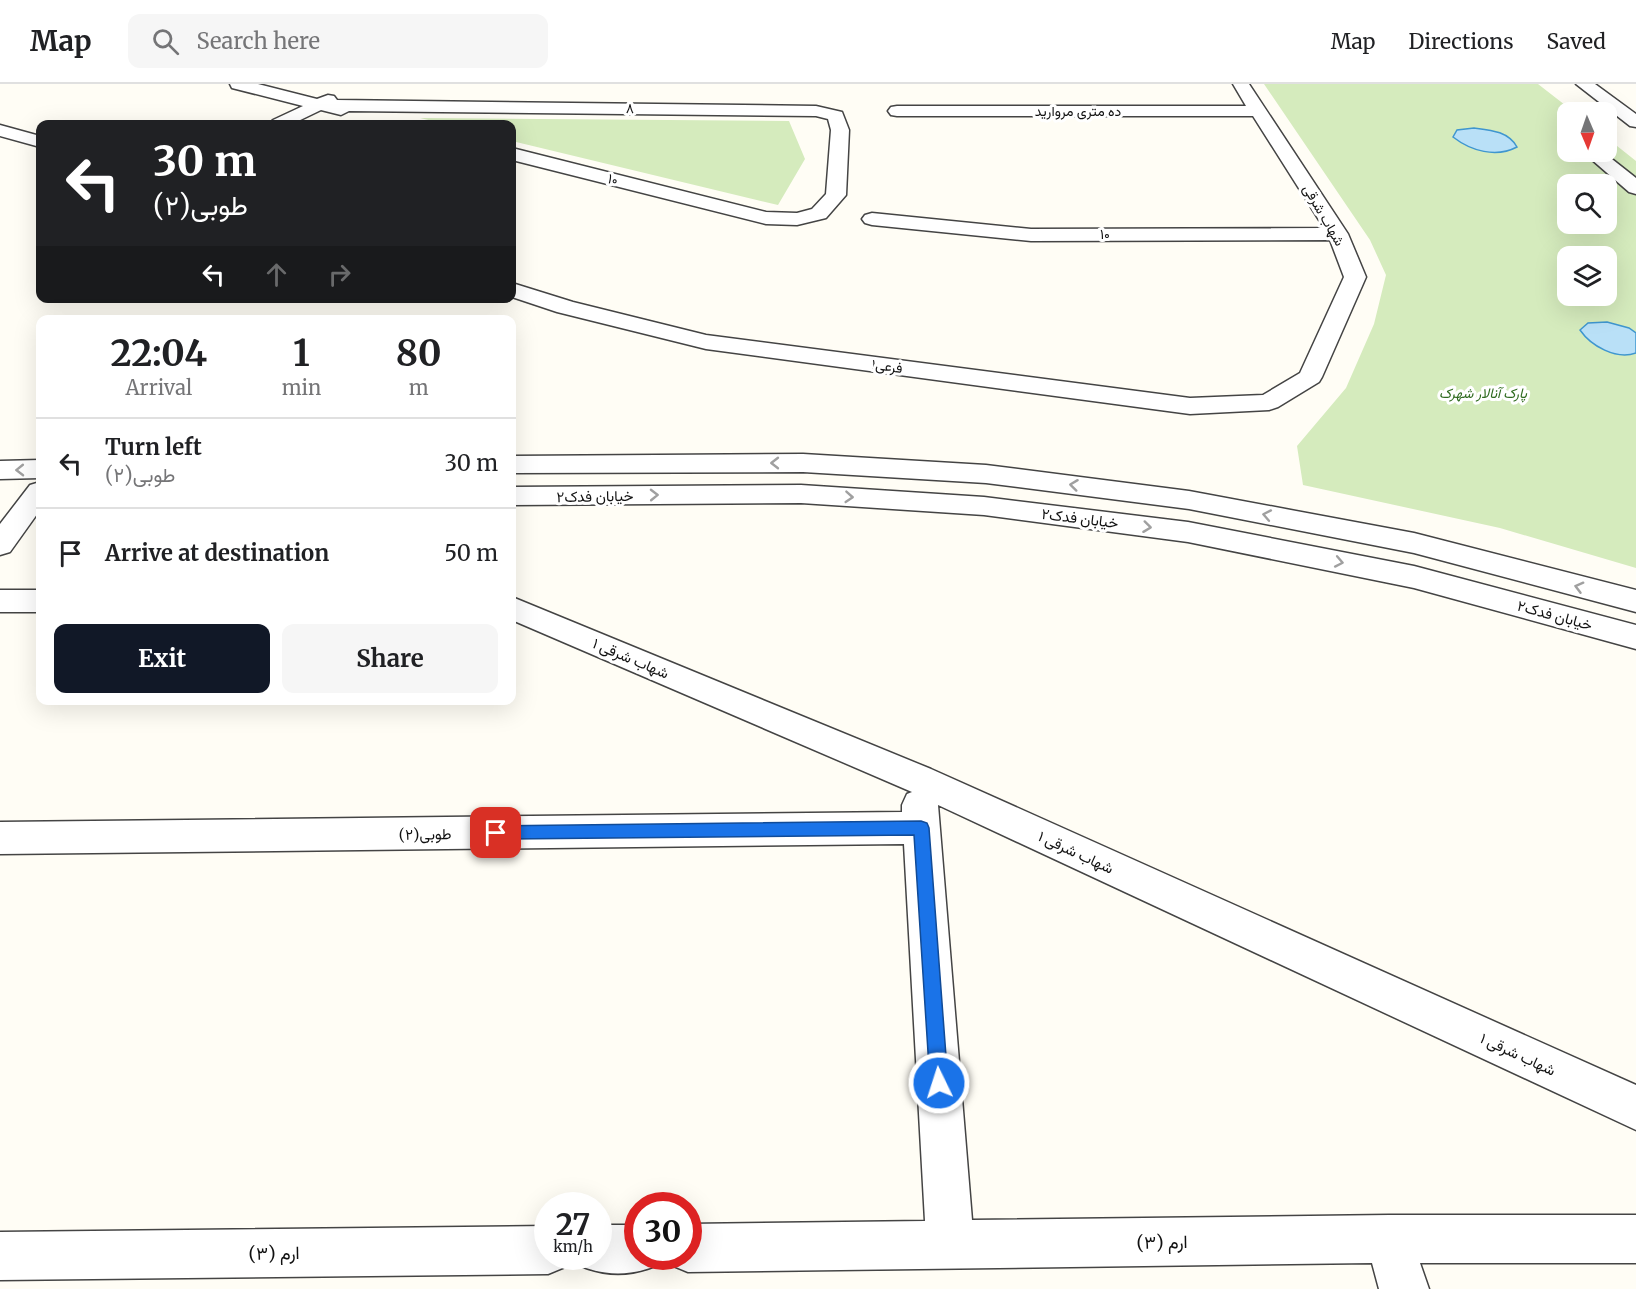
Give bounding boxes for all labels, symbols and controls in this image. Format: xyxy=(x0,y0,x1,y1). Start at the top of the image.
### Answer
search box xyxy=(128,14,548,68)
text: Map xyxy=(30,23,92,59)
icon: search xyxy=(149,25,182,58)
text: Search here xyxy=(197,27,320,55)
text: Map xyxy=(1331,28,1375,55)
text: Directions xyxy=(1408,28,1513,55)
text: Saved xyxy=(1546,28,1606,55)
street label: ۸ xyxy=(626,99,634,117)
street label: ده متری مروارید xyxy=(1035,102,1121,120)
north arrow xyxy=(1557,102,1617,162)
map controls xyxy=(1557,102,1617,306)
text: 30 m xyxy=(153,135,257,187)
icon: left xyxy=(54,144,132,222)
street label: ۱۰ xyxy=(606,169,620,189)
button: search xyxy=(1557,174,1617,234)
street label: شهاب شرقی xyxy=(1299,181,1349,249)
text: طوبی(۲) xyxy=(153,188,248,222)
street label: ۱۰ xyxy=(1100,225,1110,243)
button: layers xyxy=(1557,246,1617,306)
icon: left xyxy=(197,258,230,291)
icon: ahead xyxy=(260,258,293,291)
icon: right xyxy=(323,258,356,291)
text: 22:04 xyxy=(110,331,207,376)
text: 1 xyxy=(293,331,310,376)
text: 80 xyxy=(396,331,442,376)
street label: فرعی۱ xyxy=(870,355,904,377)
text: Arrival xyxy=(125,375,192,400)
text: min xyxy=(282,375,321,400)
text: m xyxy=(409,375,429,400)
park label: پارک آنالار شهرک xyxy=(1439,384,1528,403)
text: Turn left xyxy=(105,433,202,461)
icon: left xyxy=(54,447,87,480)
text: 30 m xyxy=(444,449,498,477)
one-way arrow xyxy=(771,457,780,469)
text: طوبی(۲) xyxy=(105,462,175,487)
one-way arrow xyxy=(16,463,25,476)
one-way arrow xyxy=(1070,480,1079,492)
street label: خیابان فدک۲ xyxy=(556,486,634,506)
one-way arrow xyxy=(649,489,658,501)
one-way arrow xyxy=(844,490,853,503)
street label: خیابان فدک۲ xyxy=(1041,504,1119,532)
one-way arrow xyxy=(1262,509,1272,522)
one-way arrow xyxy=(1143,520,1152,532)
icon: arrive xyxy=(54,537,87,570)
text: Arrive at destination xyxy=(105,539,329,567)
text: 50 m xyxy=(444,539,498,567)
one-way arrow xyxy=(1334,555,1344,568)
one-way arrow xyxy=(1575,581,1585,594)
street label: خیابان فدک۲ xyxy=(1515,596,1595,634)
button: Exit xyxy=(54,624,270,693)
button: Share xyxy=(282,624,498,693)
street label: شهاب شرقی ۱ xyxy=(590,633,672,684)
pin xyxy=(470,807,521,858)
icon: arrive xyxy=(479,816,512,849)
street label: طوبی(۲) xyxy=(398,824,452,845)
street label: شهاب شرقی ۱ xyxy=(1035,826,1117,879)
street label: شهاب شرقی ۱ xyxy=(1477,1028,1559,1081)
position arrow xyxy=(907,1051,971,1115)
speed limit sign: 30 xyxy=(624,1192,702,1270)
text: 27 xyxy=(556,1205,590,1243)
street label: ارم (۳) xyxy=(1136,1230,1188,1255)
text: km/h xyxy=(553,1237,593,1256)
street label: ارم (۳) xyxy=(248,1241,300,1266)

